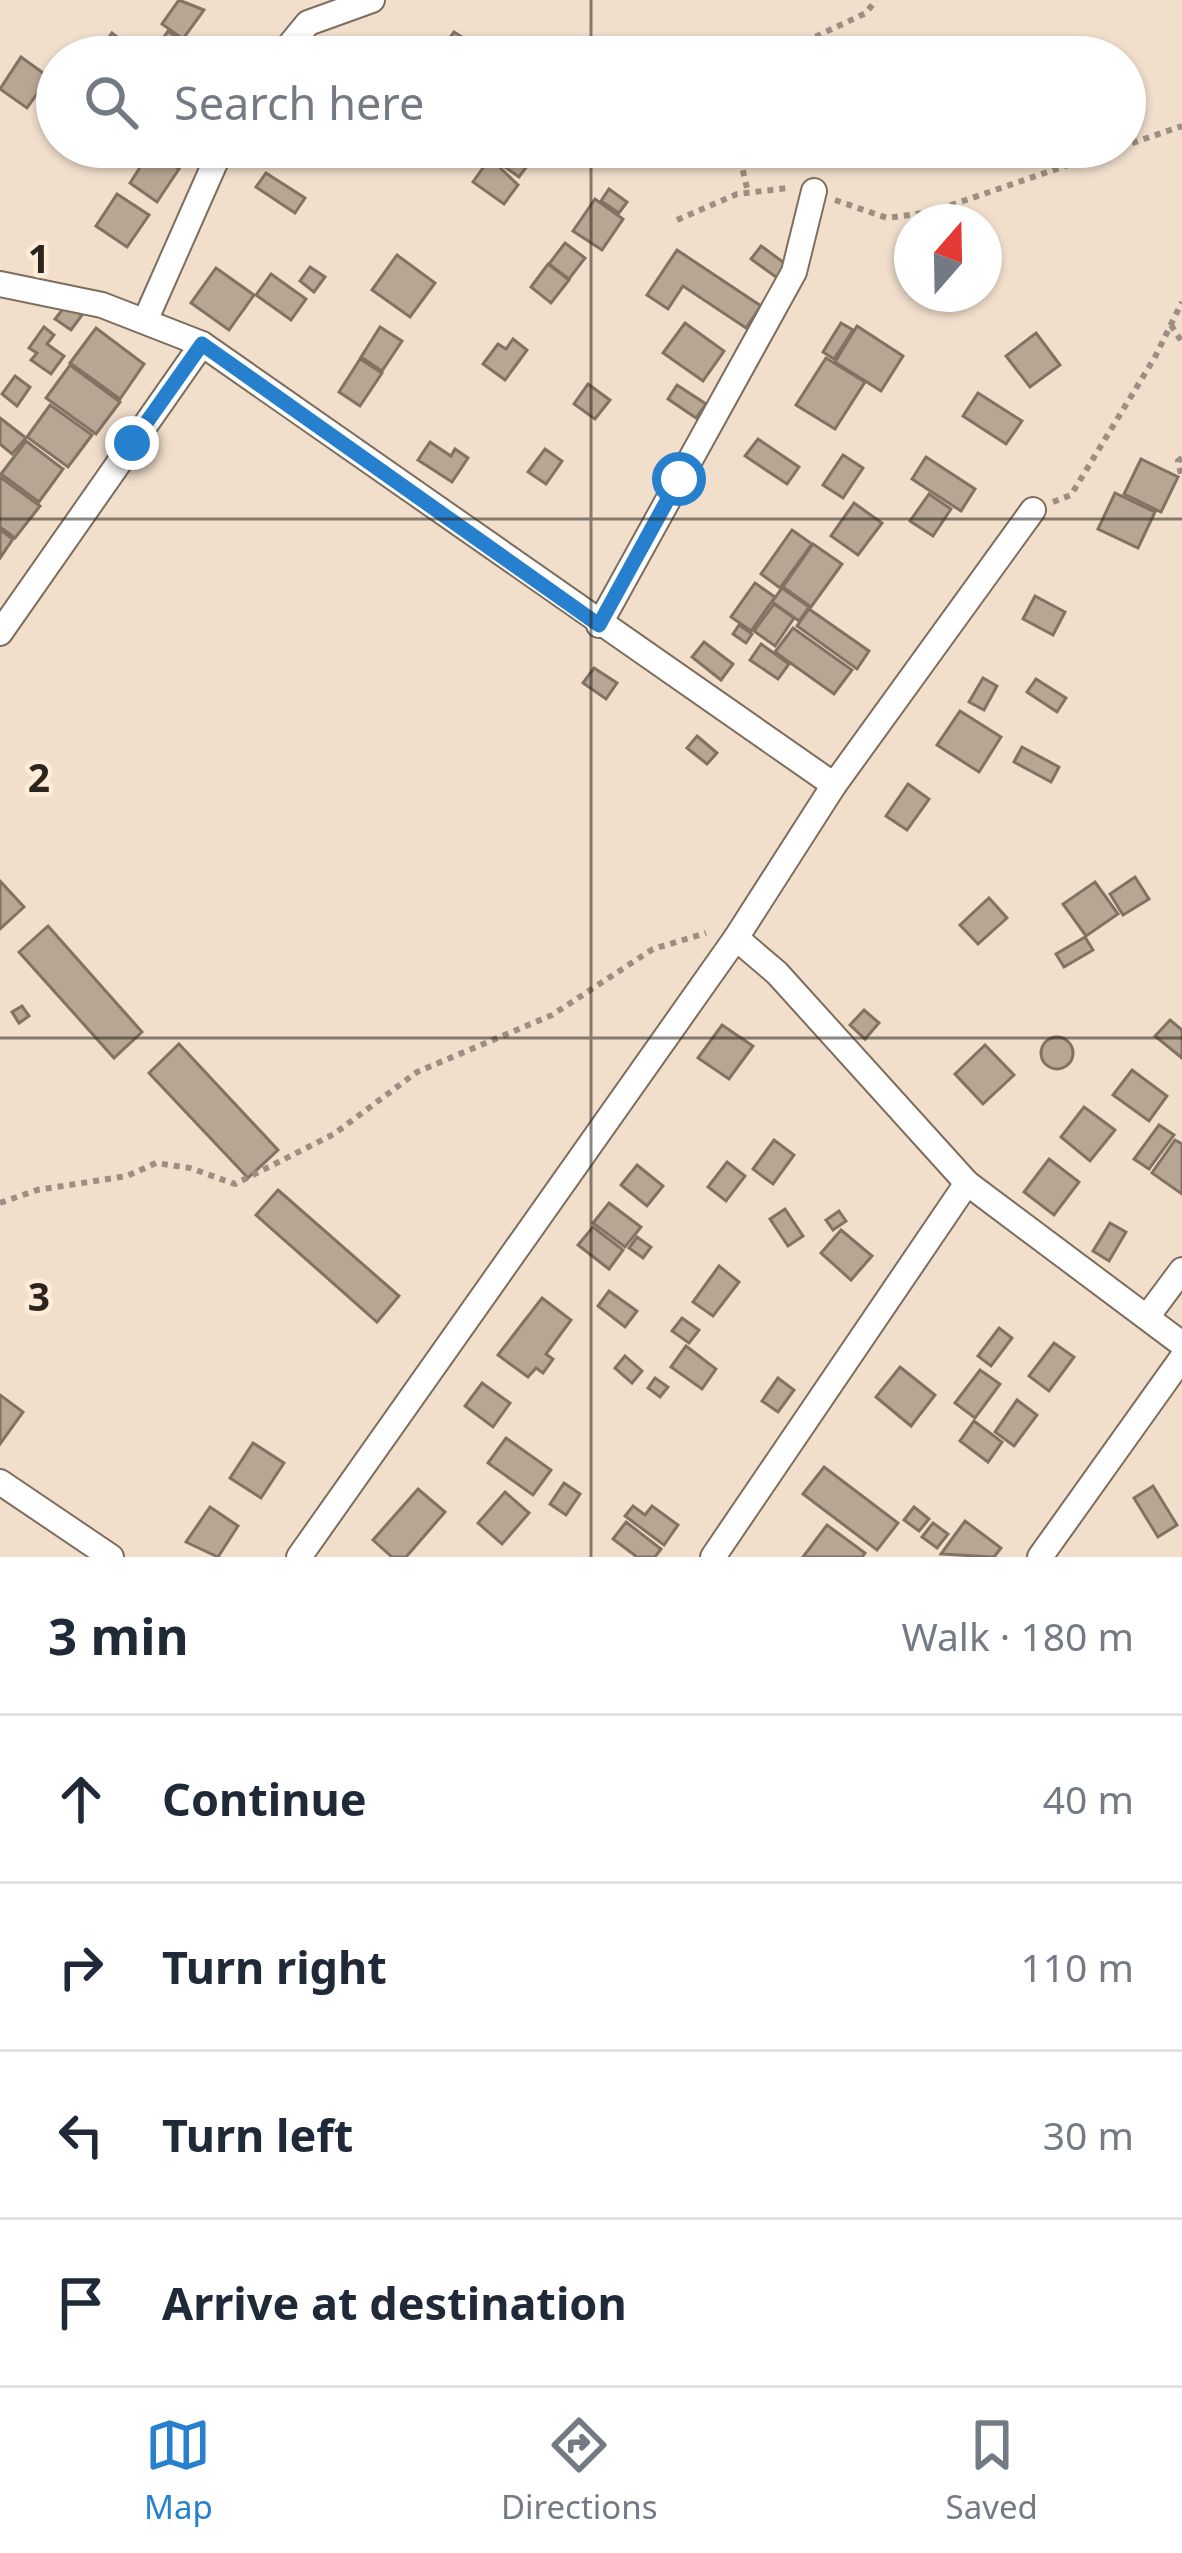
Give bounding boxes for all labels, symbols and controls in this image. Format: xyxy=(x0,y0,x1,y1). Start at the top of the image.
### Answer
search box xyxy=(36,36,1146,168)
icon: search xyxy=(78,69,144,135)
text: Search here xyxy=(174,72,424,133)
north arrow xyxy=(894,204,1002,312)
text: 1 xyxy=(28,231,50,284)
route end xyxy=(105,416,159,470)
route start xyxy=(652,452,706,506)
text: 2 xyxy=(28,750,50,803)
text: 3 xyxy=(28,1269,50,1322)
text: 3 min xyxy=(48,1600,189,1670)
text: Walk · 180 m xyxy=(901,1609,1134,1662)
icon: ahead xyxy=(48,1766,114,1832)
text: Continue xyxy=(162,1768,367,1829)
text: 40 m xyxy=(1043,1772,1134,1825)
icon: right xyxy=(48,1934,114,2000)
text: Turn right xyxy=(162,1936,387,1997)
text: 110 m xyxy=(1020,1940,1134,1993)
icon: left xyxy=(48,2102,114,2168)
text: Turn left xyxy=(162,2104,353,2165)
text: 30 m xyxy=(1043,2108,1134,2161)
icon: arrive xyxy=(48,2270,114,2336)
text: Arrive at destination xyxy=(162,2272,627,2333)
tab: Map xyxy=(144,2412,213,2529)
tab: Directions xyxy=(501,2412,658,2529)
tab: Saved xyxy=(946,2412,1038,2529)

